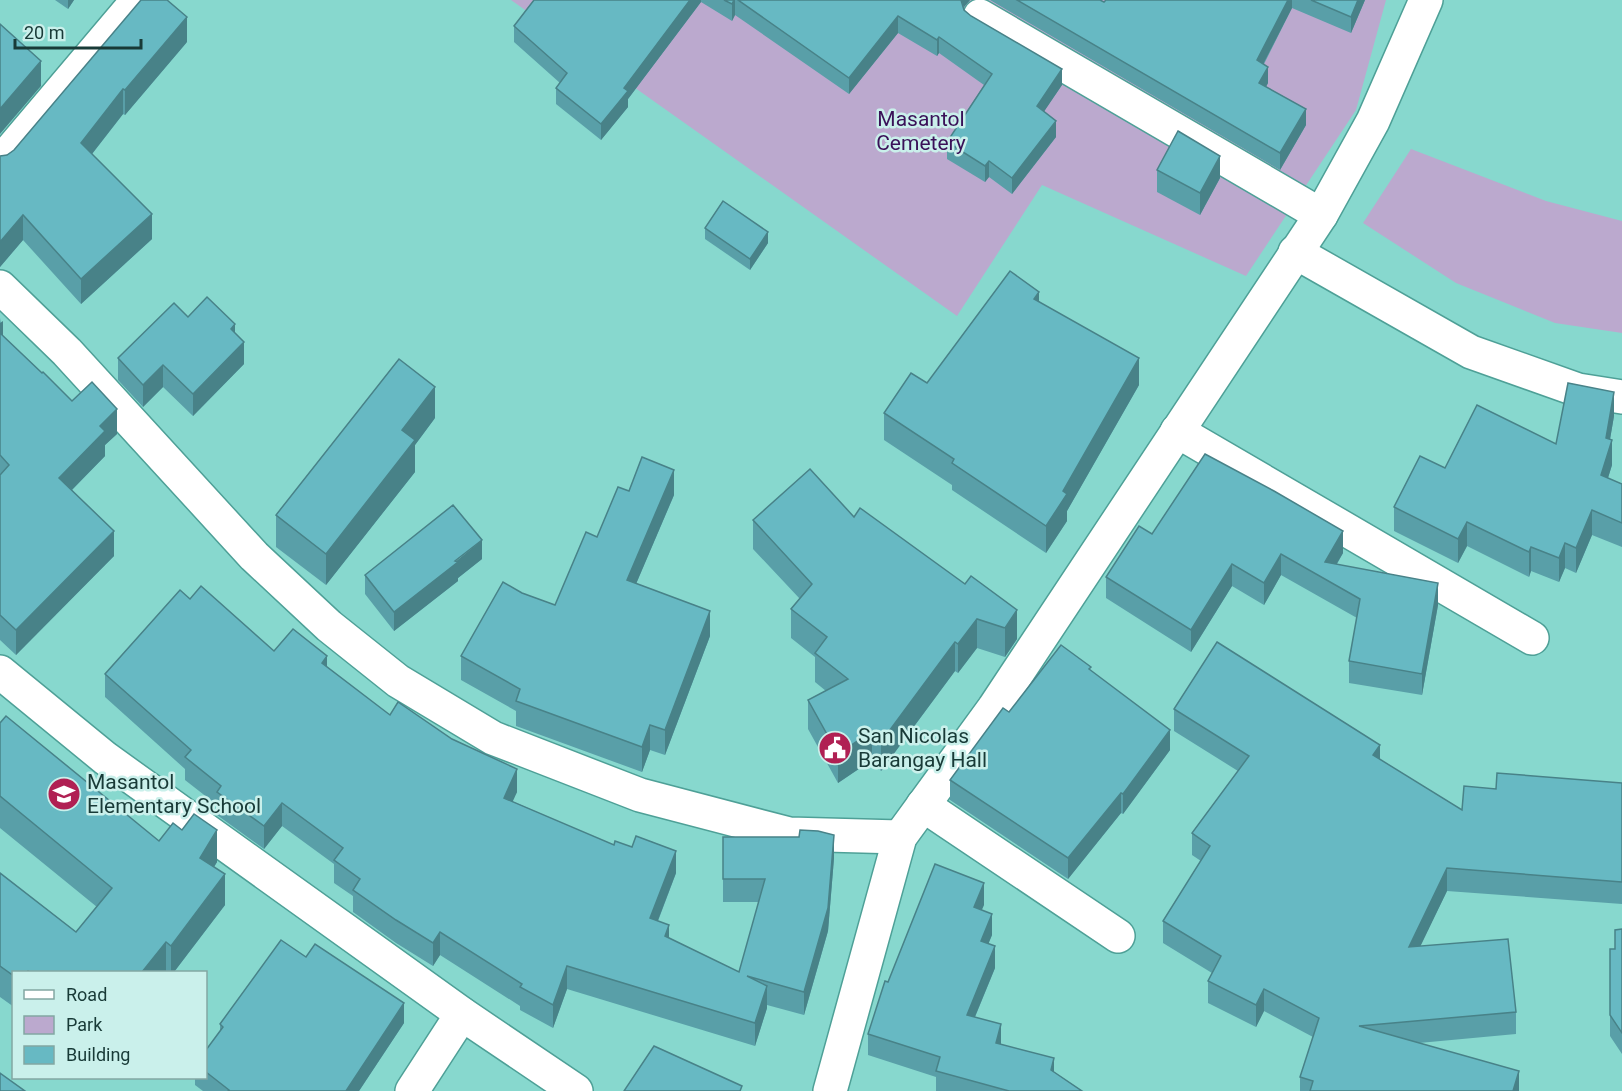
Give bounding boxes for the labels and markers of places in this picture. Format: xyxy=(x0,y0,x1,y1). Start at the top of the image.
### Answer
place label: San Nicolas Barangay Hall xyxy=(858,724,987,772)
public building icon: San Nicolas Barangay Hall xyxy=(817,730,853,766)
place label: Masantol Elementary School xyxy=(87,770,261,818)
school or university icon: Masantol Elementary School xyxy=(46,776,82,812)

